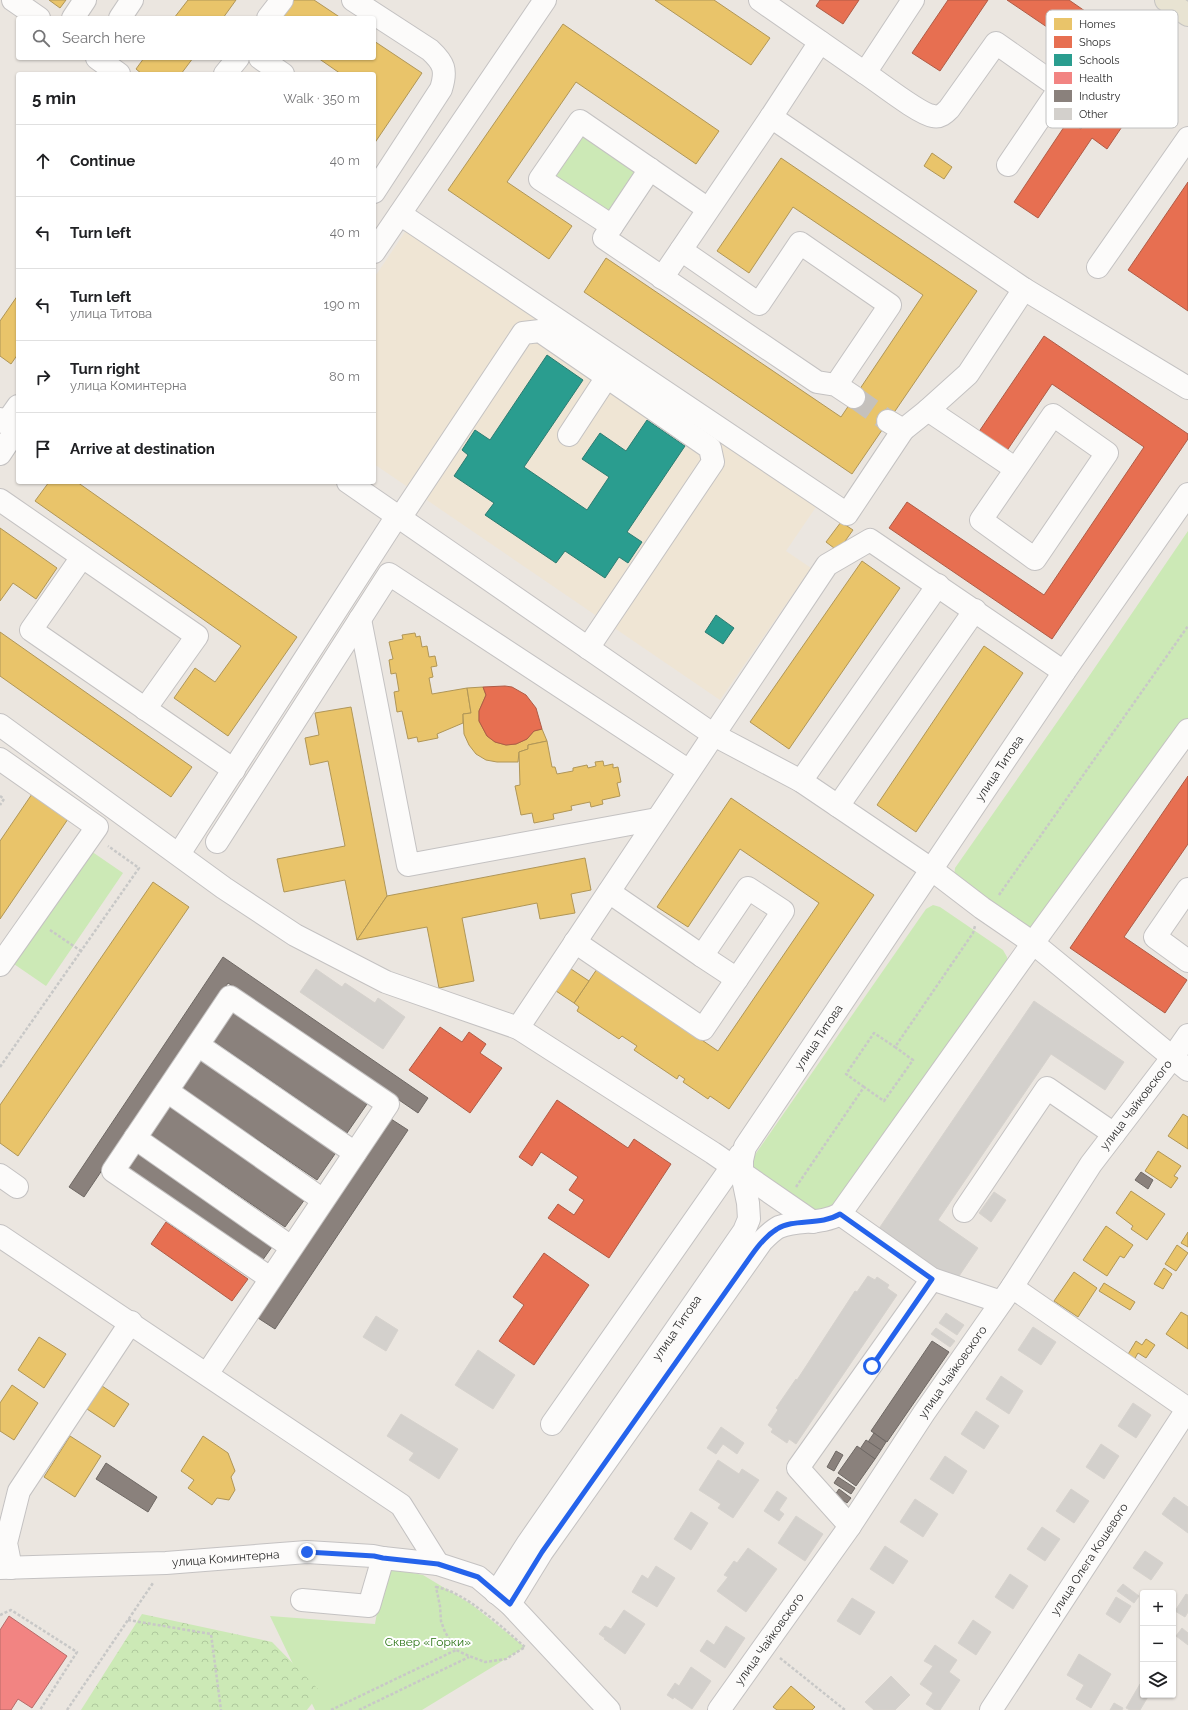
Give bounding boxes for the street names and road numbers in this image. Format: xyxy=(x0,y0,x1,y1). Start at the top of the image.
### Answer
street label: улица Титова xyxy=(972,733,1026,804)
street label: улица Титова xyxy=(792,1002,846,1073)
street label: улица Чайковского xyxy=(1097,1057,1175,1153)
street label: улица Титова xyxy=(650,1293,704,1363)
street label: улица Чайковского xyxy=(916,1323,990,1421)
street label: улица Олега Кошевого xyxy=(1048,1501,1131,1618)
street label: улица Коминтерна xyxy=(171,1547,280,1570)
street label: улица Чайковского xyxy=(732,1590,807,1688)

